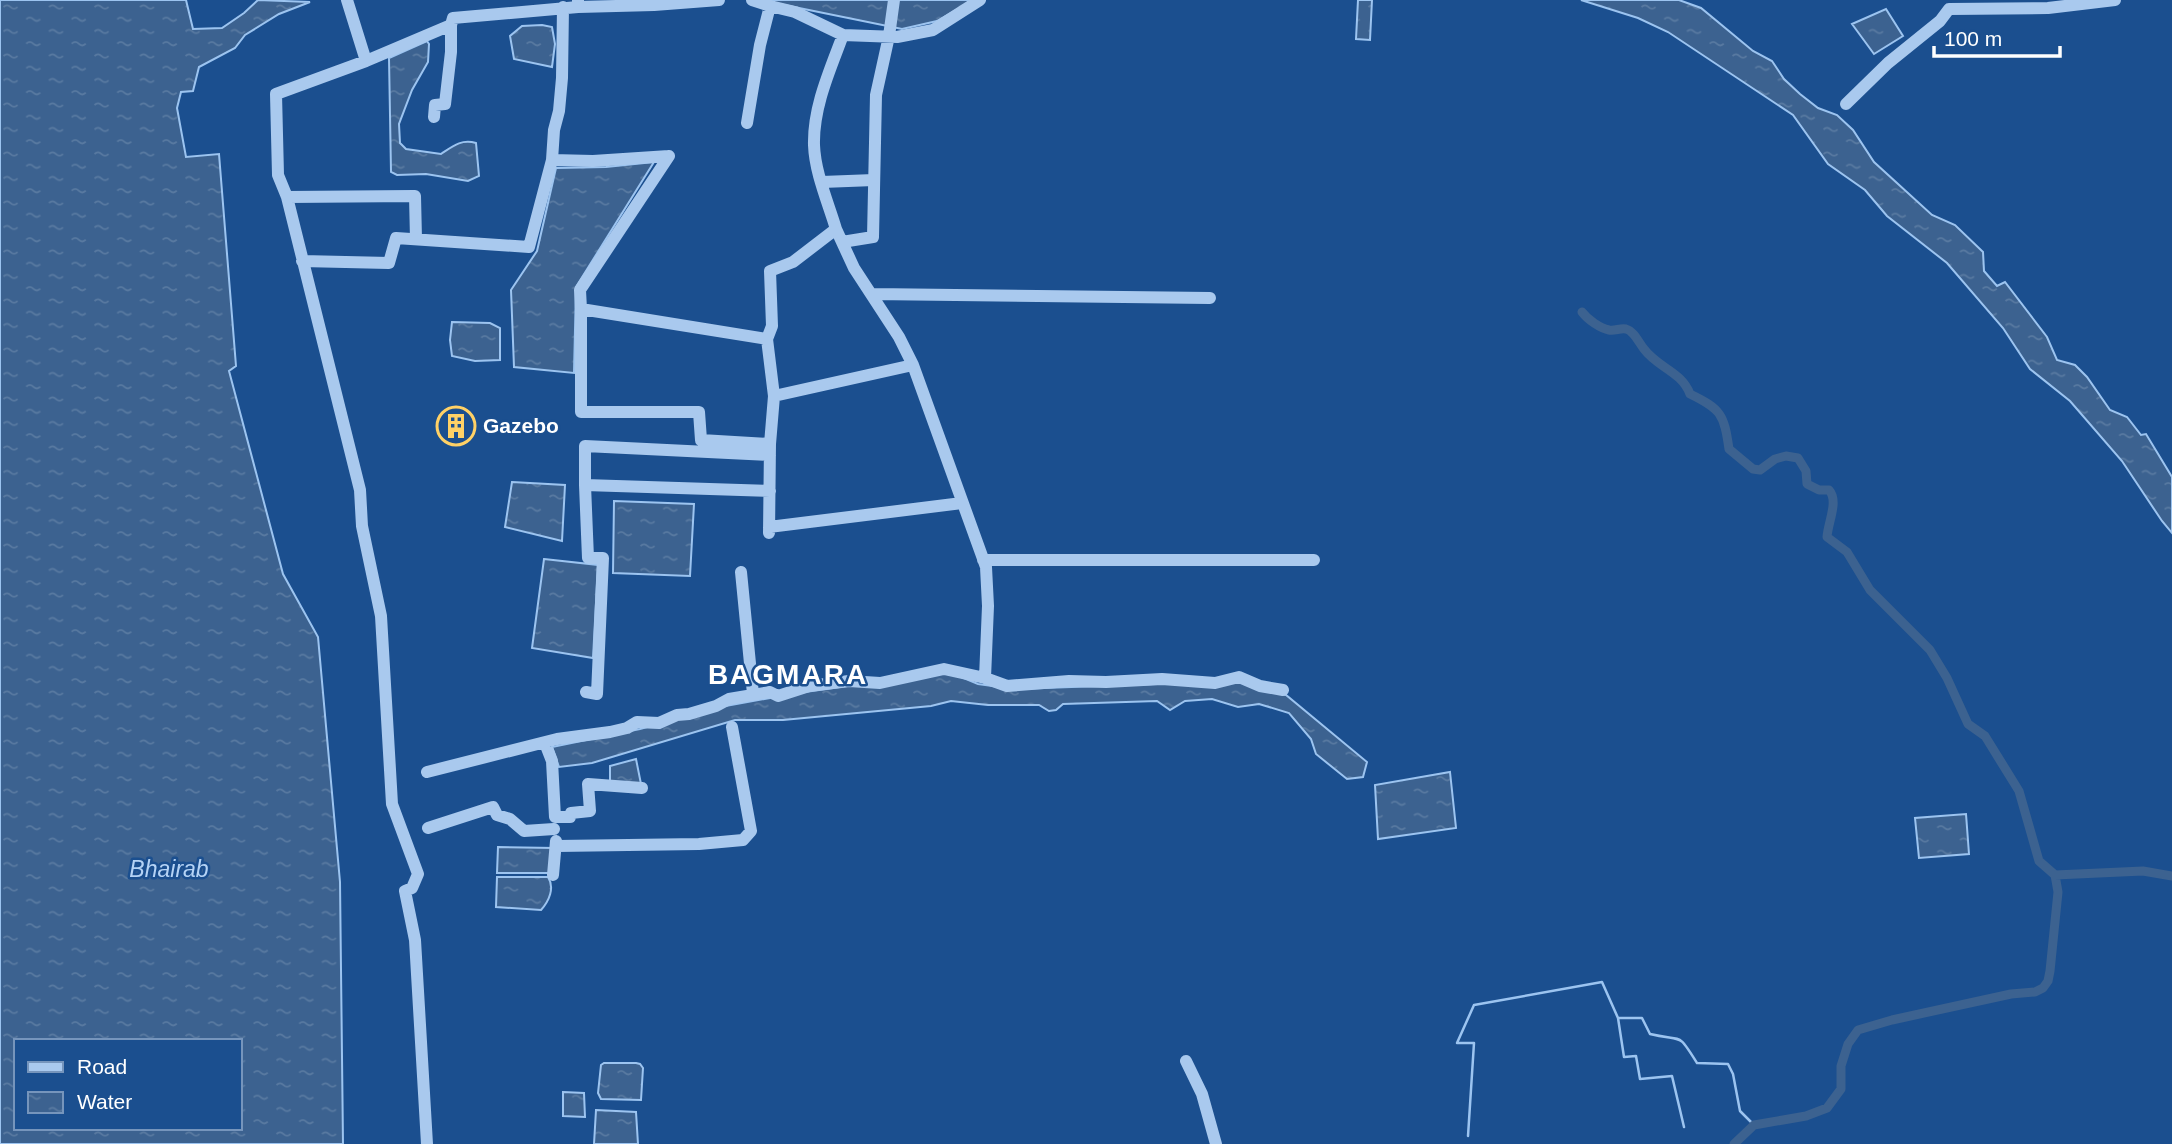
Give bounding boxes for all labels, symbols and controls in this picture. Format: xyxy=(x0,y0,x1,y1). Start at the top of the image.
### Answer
scale bar xyxy=(1934,14,2060,58)
text: 100 m xyxy=(1944,27,2002,50)
building icon: Gazebo xyxy=(435,405,477,447)
place label: Gazebo xyxy=(483,414,559,437)
district label: BAGMARA xyxy=(708,659,868,690)
water label: Bhairab xyxy=(129,856,209,882)
legend xyxy=(14,1039,242,1130)
text: Road xyxy=(77,1055,127,1078)
text: Water xyxy=(77,1090,132,1113)

